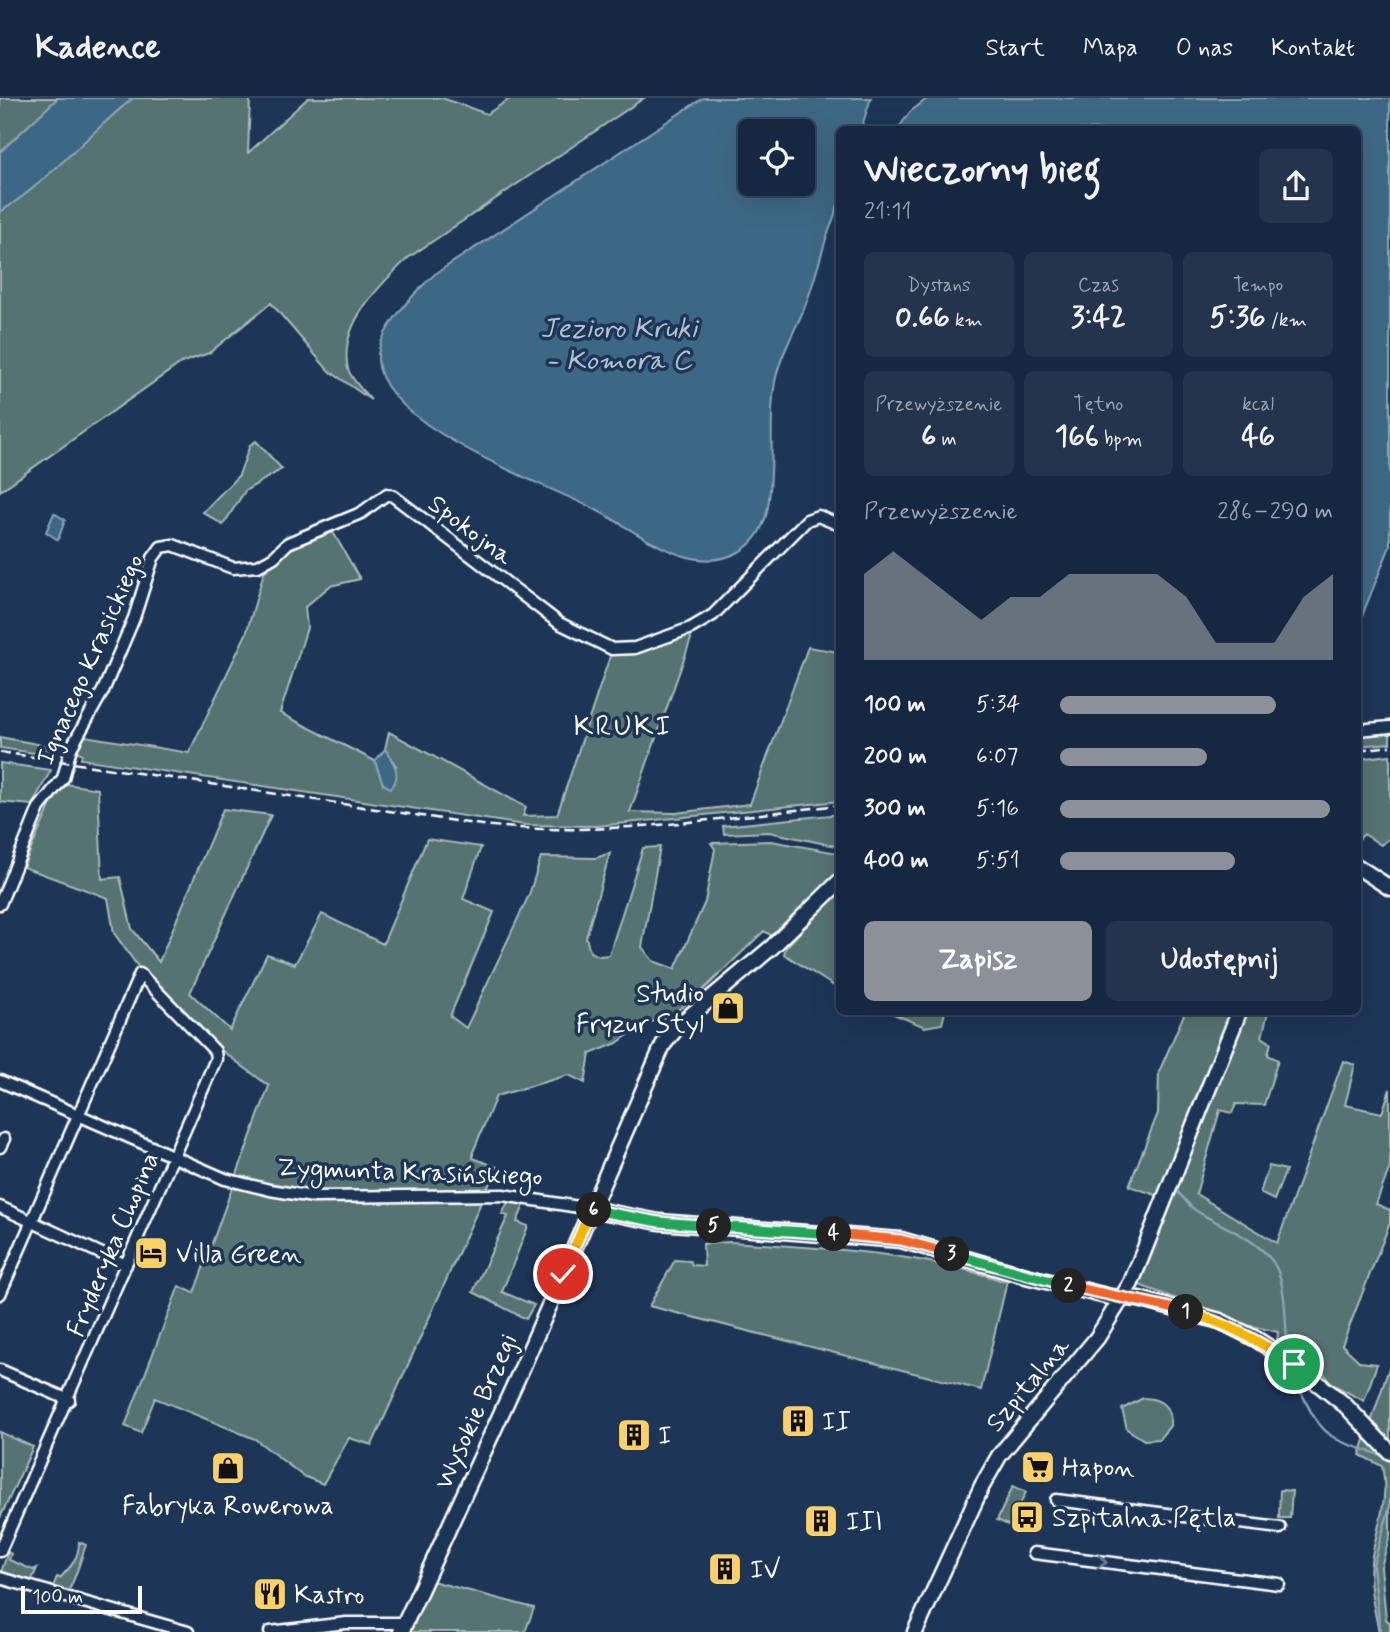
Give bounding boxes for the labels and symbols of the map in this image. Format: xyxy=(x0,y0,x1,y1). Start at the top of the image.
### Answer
water label: Jezioro Kruki - Komora C xyxy=(541,311,700,380)
street label: Spokojna xyxy=(420,488,519,574)
street label: Ignacego Krasickiego xyxy=(29,549,153,770)
district label: KRUKI xyxy=(574,709,672,746)
place label: Studio Fryzur Styl xyxy=(576,978,704,1042)
shop icon: Studio Fryzur Styl xyxy=(709,989,747,1027)
street label: Fryderyka Chopina xyxy=(60,1147,168,1343)
street label: Zygmunta Krasińskiego xyxy=(277,1151,543,1197)
pin: 6 xyxy=(576,1192,612,1228)
pin: 5 xyxy=(696,1208,732,1244)
pin: 4 xyxy=(816,1216,852,1252)
hotel icon: Villa Green xyxy=(132,1234,170,1272)
pin: 3 xyxy=(934,1236,970,1272)
place label: Villa Green xyxy=(176,1238,301,1272)
pin xyxy=(533,1244,593,1304)
pin: 2 xyxy=(1052,1268,1086,1304)
pin: 1 xyxy=(1168,1294,1204,1330)
street label: Wysokie Brzegi xyxy=(427,1329,526,1495)
street label: Szpitalna xyxy=(979,1331,1078,1440)
pin xyxy=(1264,1334,1324,1394)
building icon: II xyxy=(779,1402,817,1440)
place label: II xyxy=(822,1406,851,1440)
building icon: I xyxy=(615,1416,653,1454)
place label: I xyxy=(658,1420,672,1454)
supermarket icon: Hapon xyxy=(1019,1448,1057,1486)
shop icon: Fabryka Rowerowa xyxy=(209,1449,247,1487)
place label: Hapon xyxy=(1062,1452,1135,1486)
place label: Fabryka Rowerowa xyxy=(122,1490,334,1524)
bus stop icon: Szpitalna Pętla xyxy=(1008,1498,1046,1536)
building icon: III xyxy=(802,1502,840,1540)
place label: Szpitalna Pętla xyxy=(1052,1502,1236,1536)
place label: III xyxy=(846,1506,883,1540)
building icon: IV xyxy=(706,1550,744,1588)
place label: IV xyxy=(750,1554,781,1588)
one-way arrow xyxy=(1096,1554,1108,1569)
restaurant icon: Kastro xyxy=(251,1575,289,1613)
place label: Kastro xyxy=(294,1579,364,1613)
scale bar xyxy=(21,1583,142,1615)

